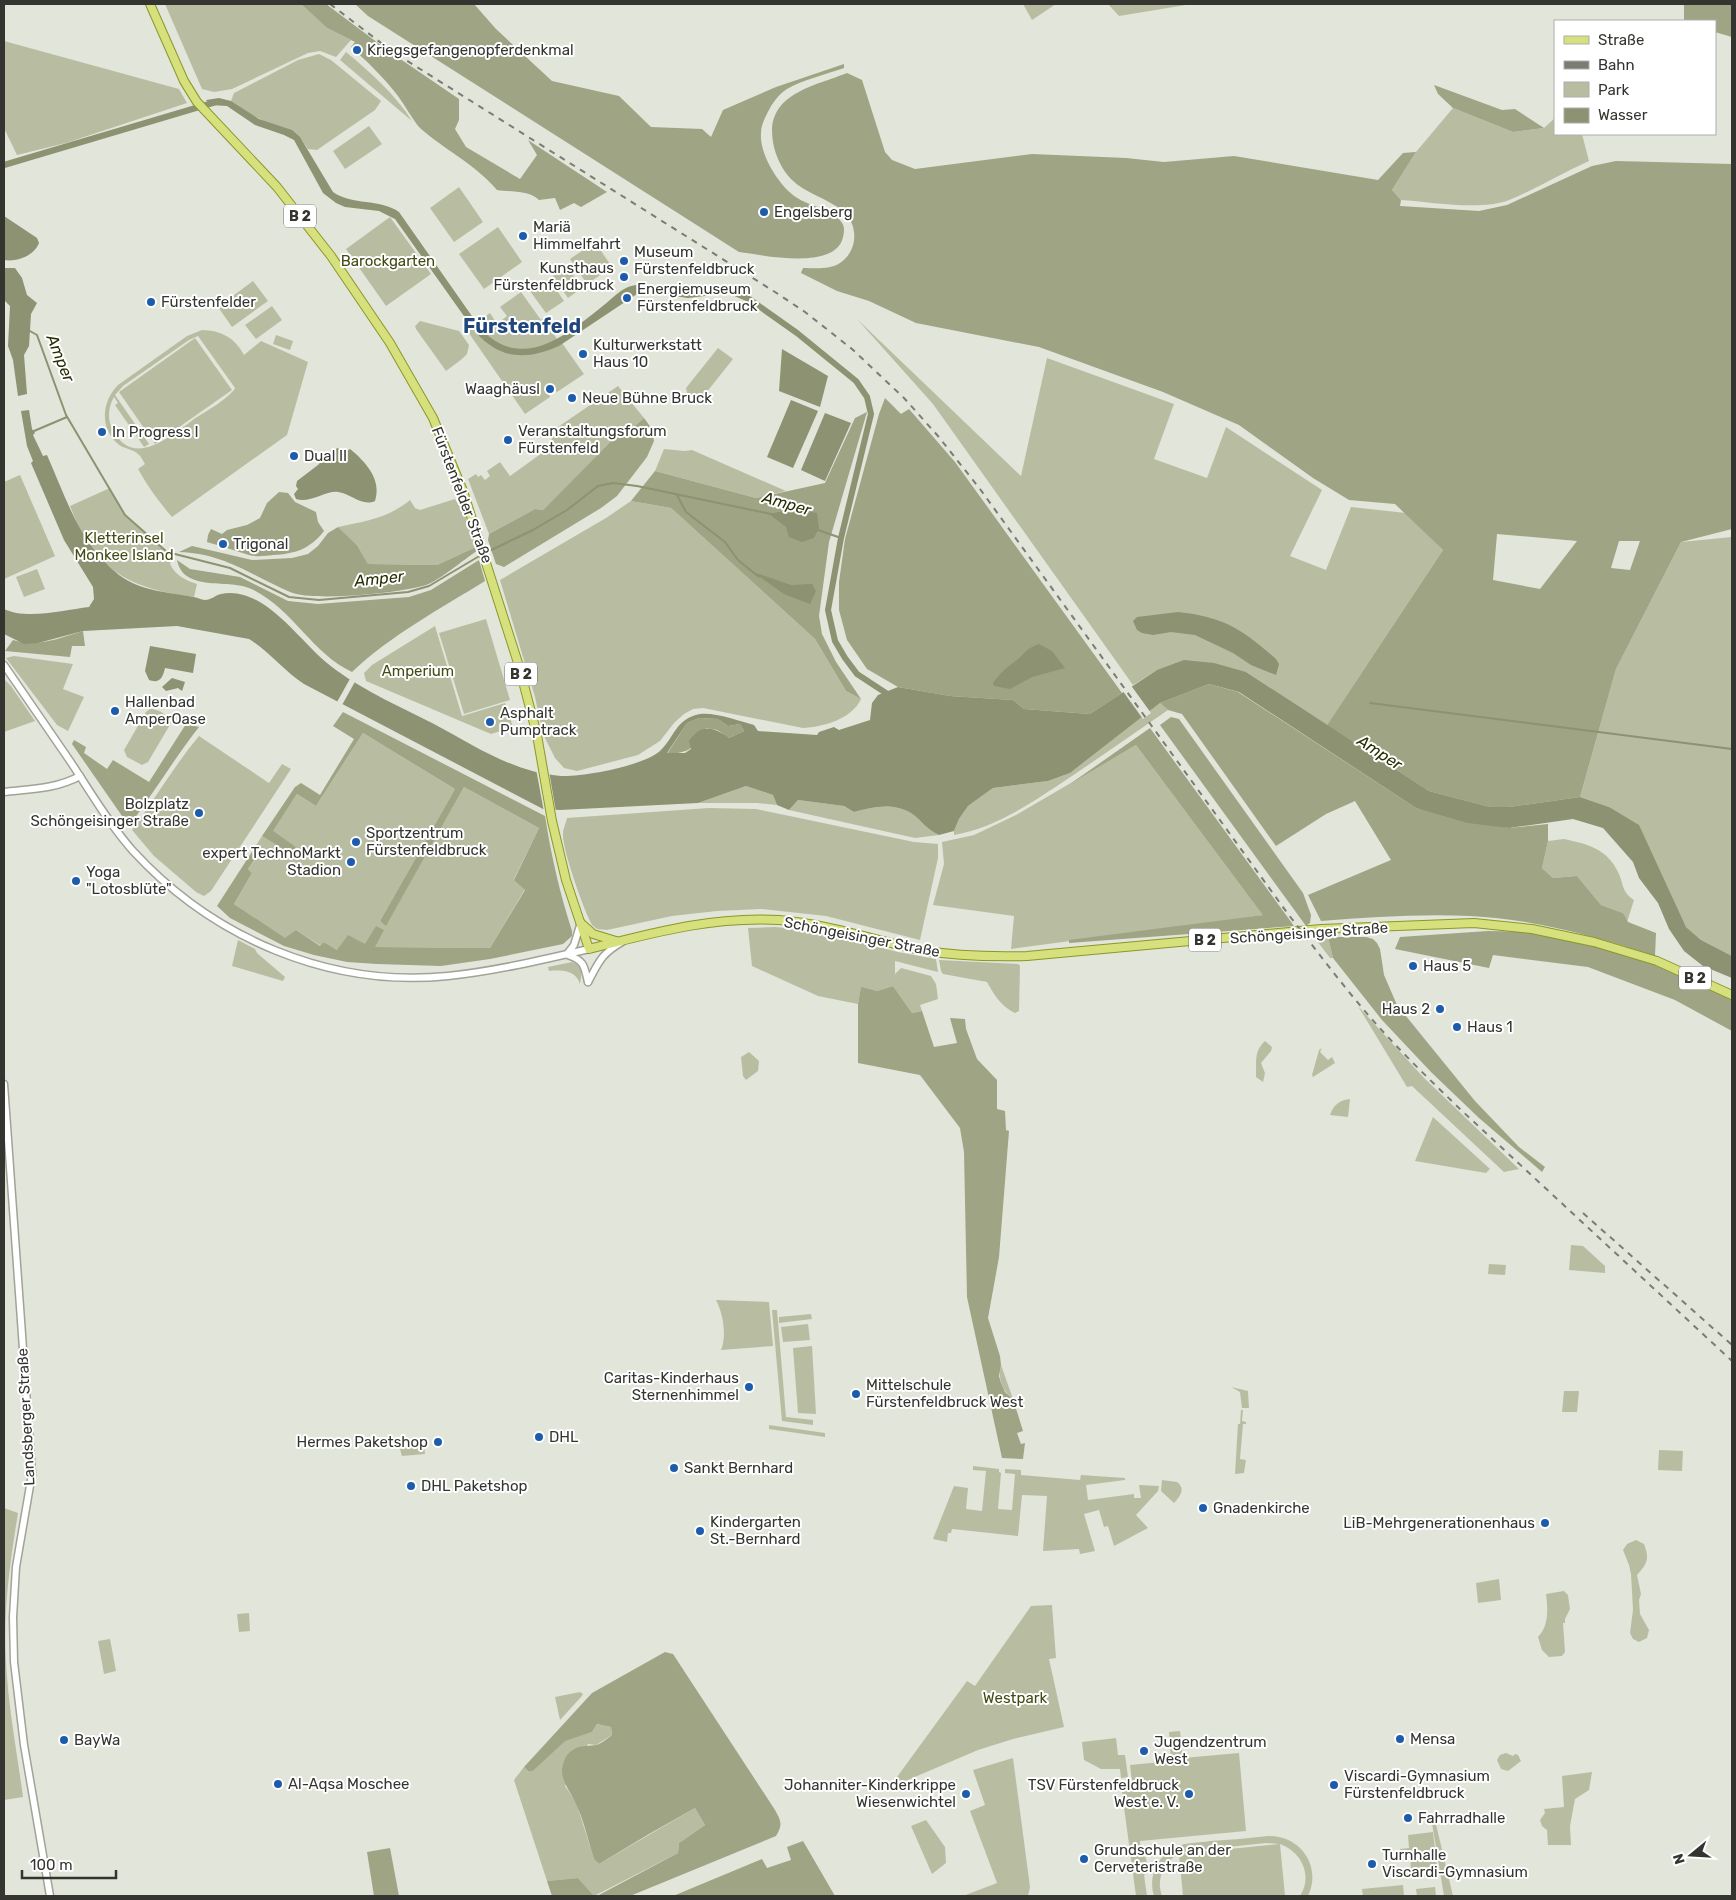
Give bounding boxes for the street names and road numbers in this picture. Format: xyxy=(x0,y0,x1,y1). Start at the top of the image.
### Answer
road number: B 2 xyxy=(284,205,316,228)
street label: Fürstenfelder Straße xyxy=(428,424,496,566)
road number: B 2 xyxy=(505,662,537,686)
street label: Schöngeisinger Straße xyxy=(782,913,942,961)
street label: Schöngeisinger Straße xyxy=(1229,918,1389,948)
road number: B 2 xyxy=(1189,928,1221,952)
road number: B 2 xyxy=(1679,966,1711,990)
street label: Landsberger Straße xyxy=(13,1348,39,1486)

